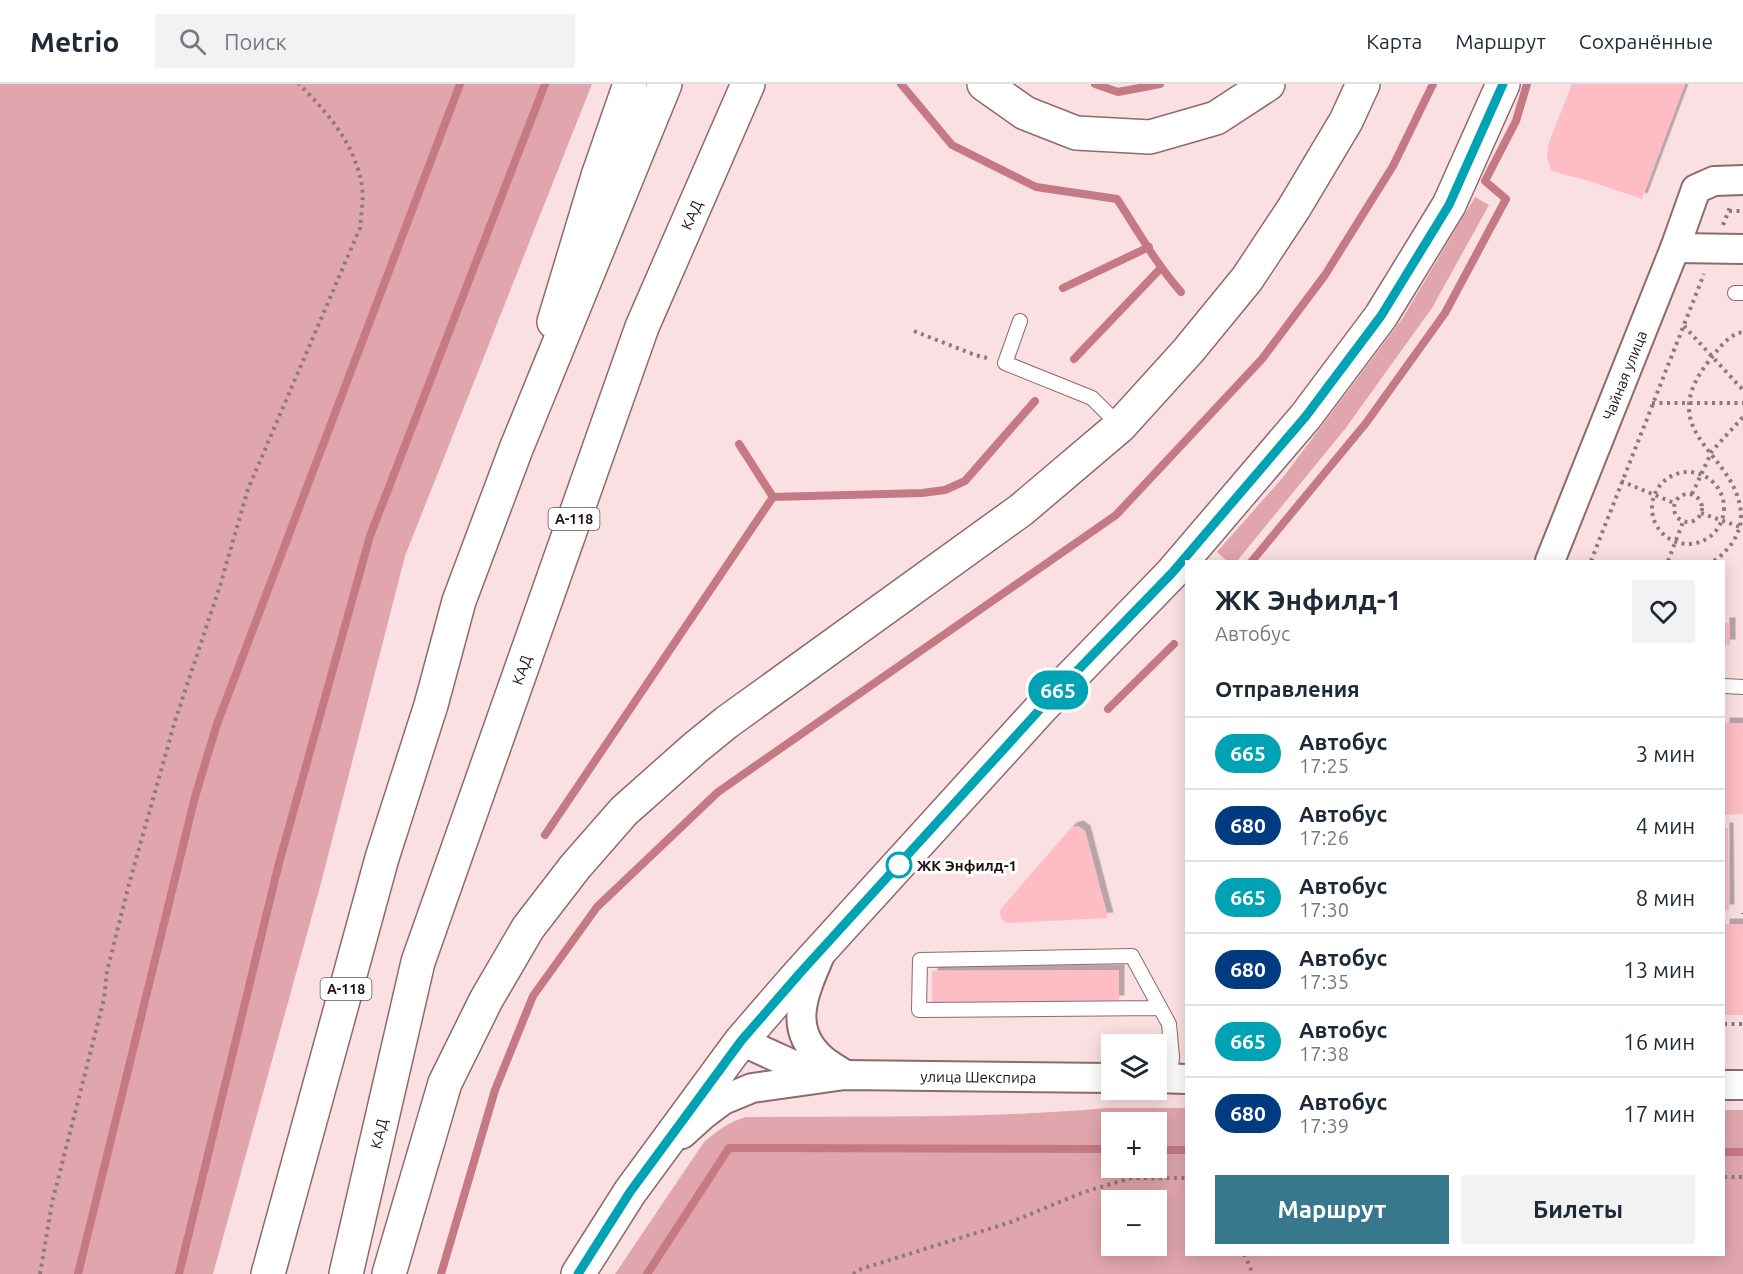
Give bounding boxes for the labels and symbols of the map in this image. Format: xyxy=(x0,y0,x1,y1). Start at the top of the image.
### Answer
street label: КАД xyxy=(677,198,705,232)
street label: Чайная улица xyxy=(1599,328,1650,423)
road number: А-118 xyxy=(548,508,600,530)
street label: КАД xyxy=(508,653,534,687)
line badge: 665 xyxy=(1024,670,1092,710)
marker: ЖК Энфилд-1 xyxy=(886,852,912,878)
place label: ЖК Энфилд-1 xyxy=(917,857,1017,874)
road number: А-118 xyxy=(320,978,372,1000)
street label: улица Шекспира xyxy=(920,1067,1036,1086)
street label: КАД xyxy=(367,1117,390,1150)

